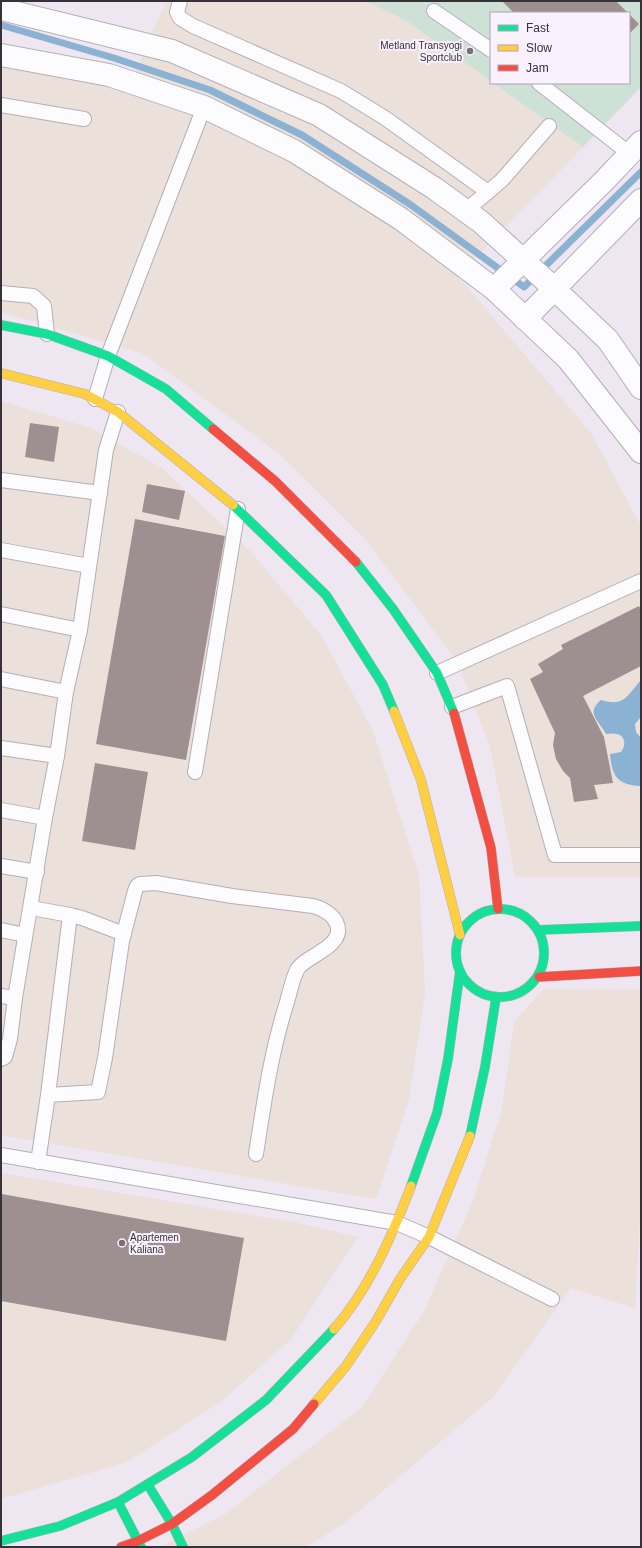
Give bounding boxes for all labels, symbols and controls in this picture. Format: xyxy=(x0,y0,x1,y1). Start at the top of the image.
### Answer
legend xyxy=(490,12,630,84)
text: Fast xyxy=(526,21,550,35)
place label: Metland Transyogi Sportclub xyxy=(380,40,462,63)
text: Slow xyxy=(526,41,552,55)
marker: Metland Transyogi Sportclub xyxy=(465,46,475,56)
text: Jam xyxy=(526,61,549,75)
place label: Apartemen Kaliana xyxy=(130,1232,179,1255)
marker: Apartemen Kaliana xyxy=(117,1238,127,1248)

